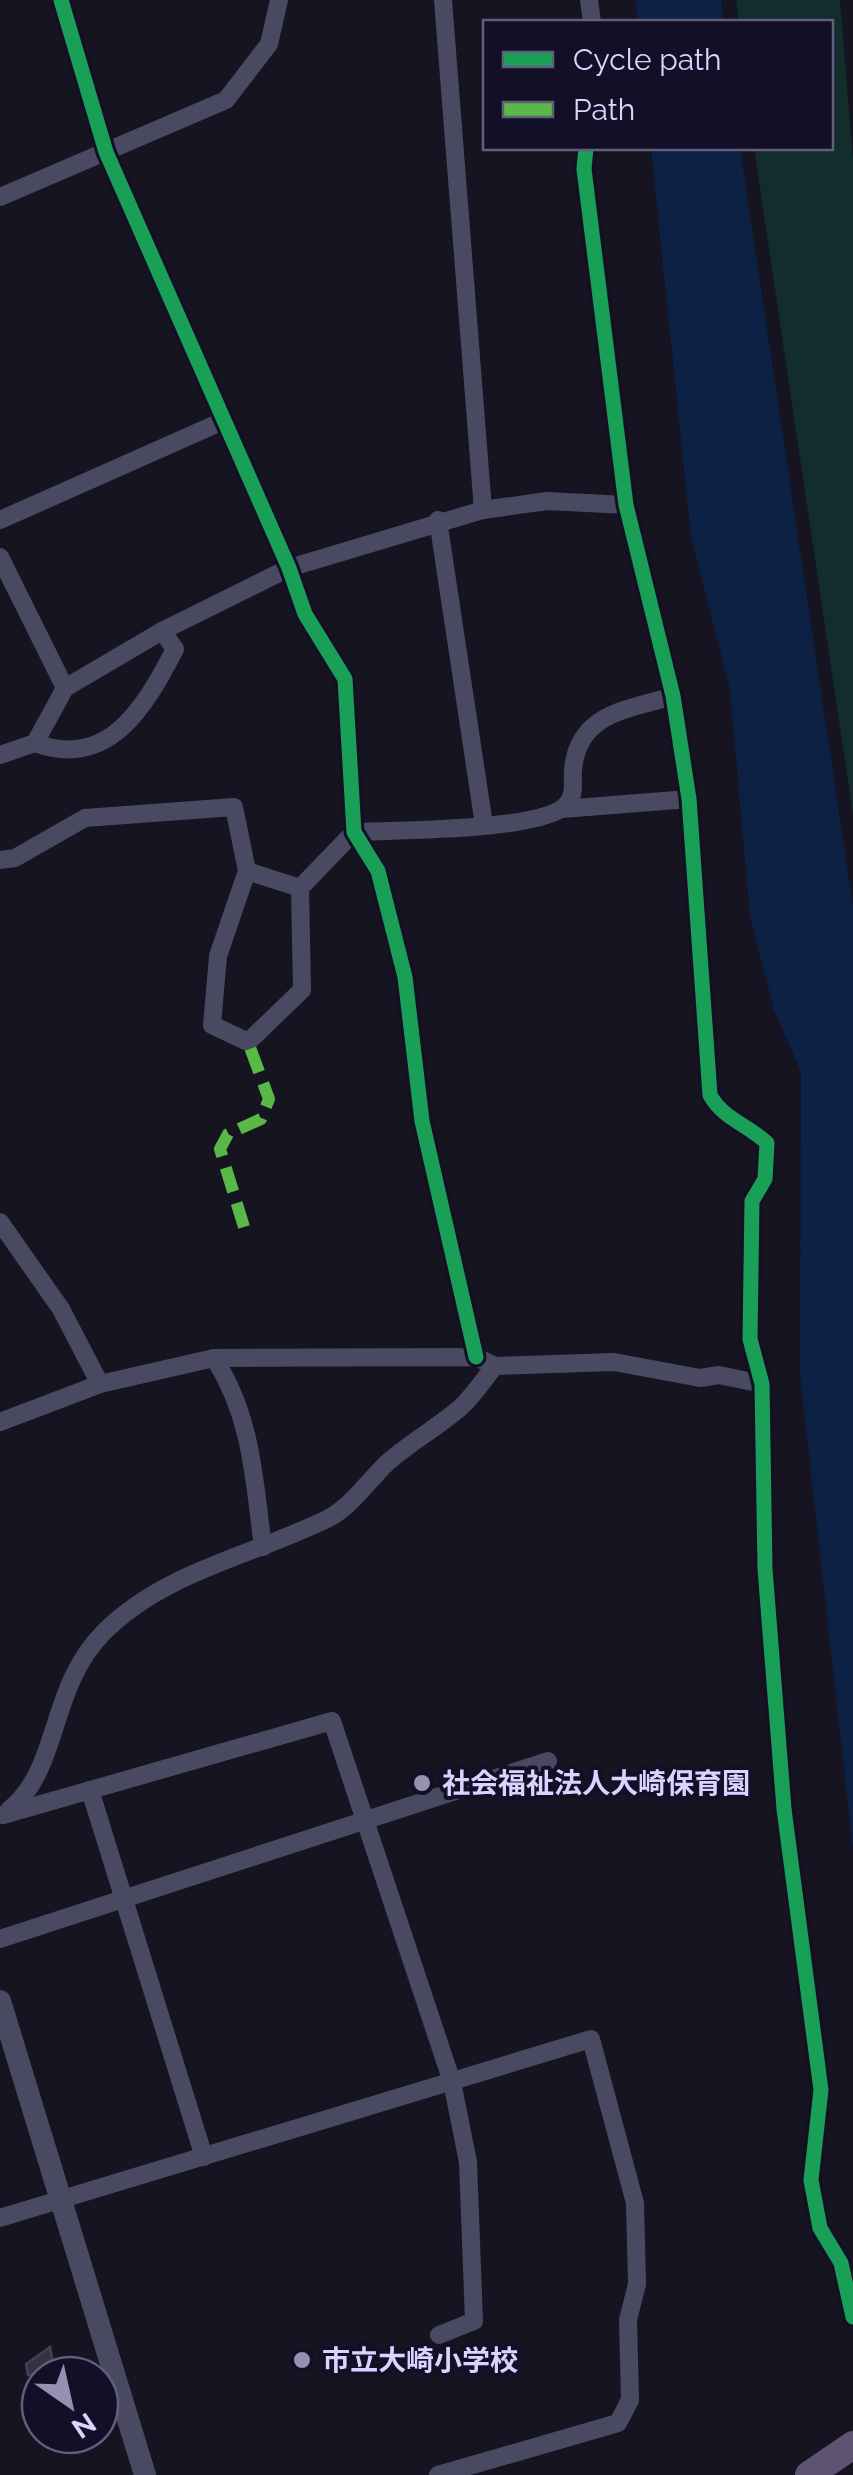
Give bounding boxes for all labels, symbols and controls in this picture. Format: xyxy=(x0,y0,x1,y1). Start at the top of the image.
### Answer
legend xyxy=(483,20,833,150)
text: Cycle path xyxy=(573,42,721,77)
text: Path xyxy=(573,92,635,127)
place label: 社会福祉法人大崎保育園 xyxy=(442,1767,750,1800)
marker: 社会福祉法人大崎保育園 xyxy=(411,1772,433,1794)
place label: 市立大崎小学校 xyxy=(322,2344,518,2377)
marker: 市立大崎小学校 xyxy=(291,2349,313,2371)
north arrow xyxy=(20,2355,120,2455)
text: N xyxy=(66,2406,102,2445)

